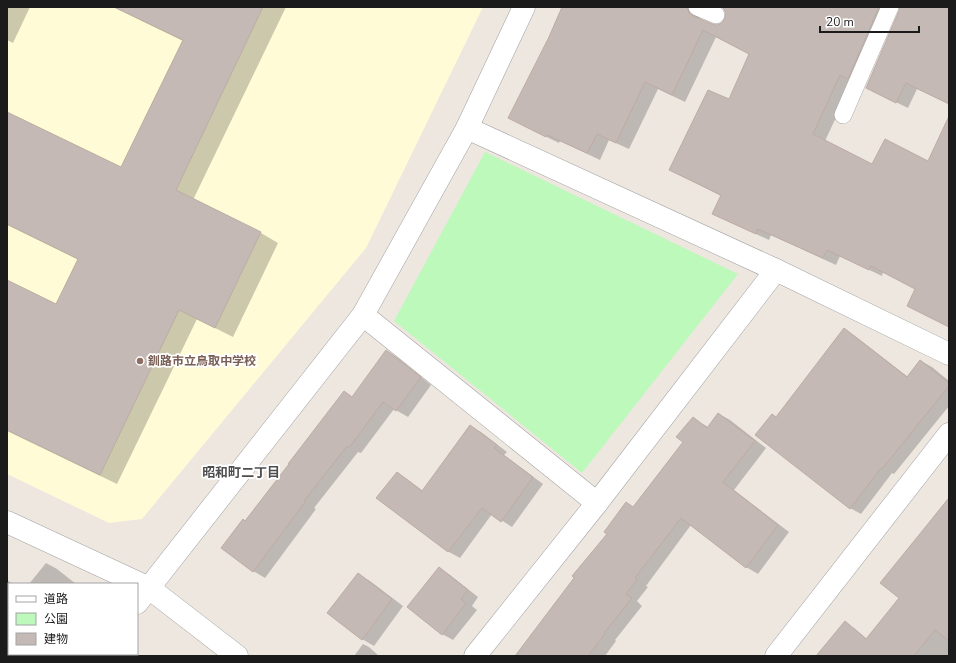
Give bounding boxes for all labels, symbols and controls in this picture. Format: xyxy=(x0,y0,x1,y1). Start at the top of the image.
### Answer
scale bar xyxy=(820,8,919,34)
text: 20 m xyxy=(826,14,854,30)
place label: 釧路市立鳥取中学校 xyxy=(147,353,256,369)
marker: 釧路市立鳥取中学校 xyxy=(135,356,145,366)
district label: 昭和町二丁目 xyxy=(202,464,280,482)
legend xyxy=(8,583,138,655)
text: 道路 xyxy=(44,591,68,607)
text: 公園 xyxy=(44,611,68,627)
text: 建物 xyxy=(44,631,68,647)

